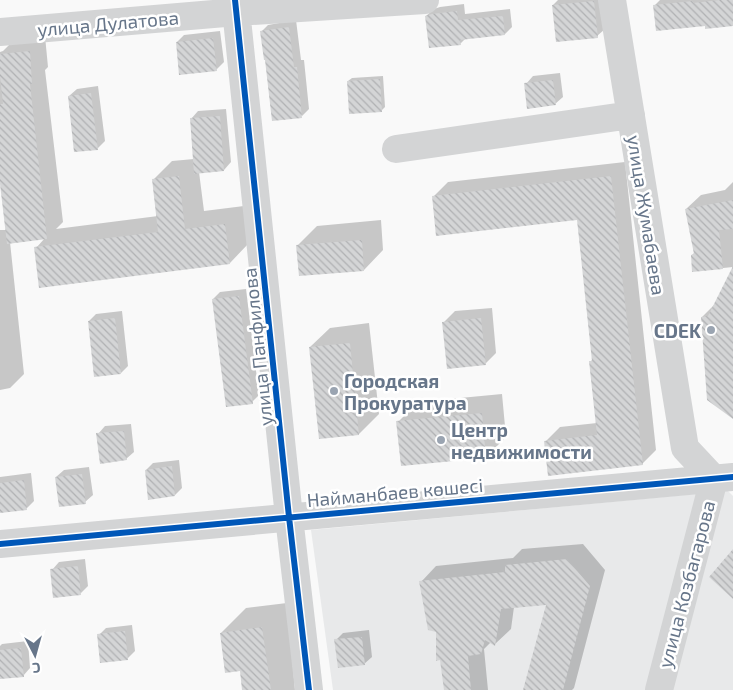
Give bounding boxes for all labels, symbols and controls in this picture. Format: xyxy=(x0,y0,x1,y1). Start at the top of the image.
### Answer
street label: улица Дулатова xyxy=(36,5,180,42)
street label: улица Жумабаева xyxy=(622,133,671,297)
street label: улица Панфилова xyxy=(237,267,278,427)
place label: CDEK xyxy=(654,319,701,342)
marker: CDEK xyxy=(705,324,717,336)
place label: Городская Прокуратура xyxy=(344,369,467,414)
marker: Городская Прокуратура xyxy=(328,385,340,397)
place label: Центр недвижимости xyxy=(451,418,592,463)
marker: Центр недвижимости xyxy=(435,434,447,446)
street label: Найманбаев көшесі xyxy=(306,473,484,511)
street label: улица Козбагарова xyxy=(653,498,720,670)
north arrow xyxy=(10,630,60,680)
text: С xyxy=(31,660,41,677)

